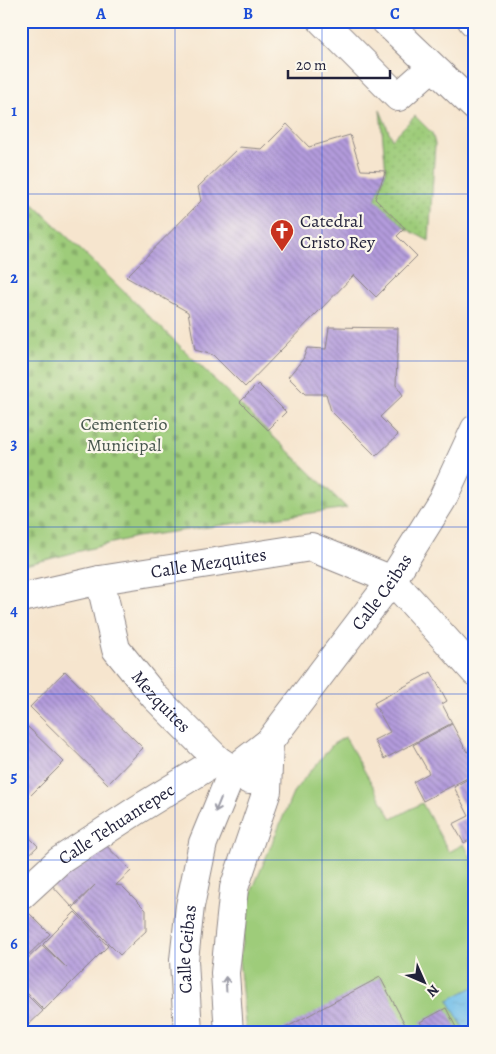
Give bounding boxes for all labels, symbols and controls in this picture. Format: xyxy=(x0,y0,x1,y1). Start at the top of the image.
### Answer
text: A xyxy=(95,3,107,25)
text: B xyxy=(243,3,253,25)
text: C xyxy=(390,3,400,25)
scale bar xyxy=(288,48,391,80)
text: 20 m xyxy=(296,55,327,75)
text: 1 xyxy=(11,100,17,122)
place label: Catedral Cristo Rey xyxy=(300,209,376,254)
church icon: Catedral Cristo Rey xyxy=(269,218,295,252)
text: 2 xyxy=(10,267,18,289)
park label: Cementerio Municipal xyxy=(81,412,167,457)
text: 3 xyxy=(11,433,18,455)
street label: Calle Mezquites xyxy=(149,542,268,584)
street label: Calle Ceibas xyxy=(346,549,417,635)
text: 4 xyxy=(10,600,18,622)
street label: Mezquites xyxy=(126,665,196,738)
text: 5 xyxy=(11,766,18,788)
street label: Calle Tehuantepec xyxy=(54,778,179,870)
one-way arrow xyxy=(213,797,223,812)
street label: Calle Ceibas xyxy=(172,904,202,994)
text: 6 xyxy=(10,933,18,955)
north arrow xyxy=(398,956,448,1006)
one-way arrow xyxy=(221,976,230,992)
text: N xyxy=(423,981,443,1001)

